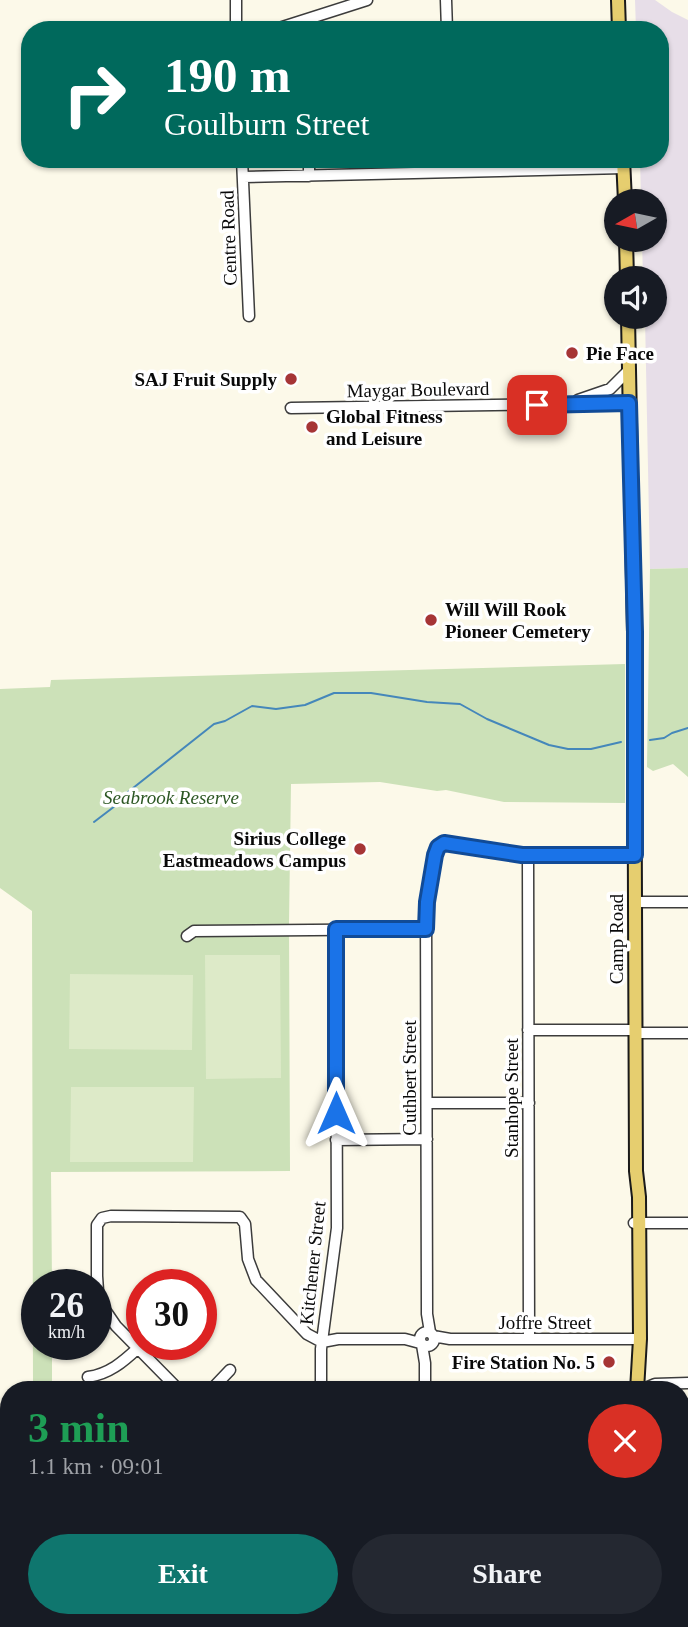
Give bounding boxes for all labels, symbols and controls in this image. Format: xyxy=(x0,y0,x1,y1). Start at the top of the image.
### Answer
text: 190 m xyxy=(164,48,291,103)
icon: right xyxy=(49,49,140,140)
text: Goulburn Street xyxy=(164,106,369,142)
street label: Centre Road xyxy=(216,189,241,286)
north arrow xyxy=(604,189,667,252)
map controls xyxy=(604,189,667,329)
button: sound xyxy=(604,266,667,329)
place label: Pie Face xyxy=(586,343,654,364)
marker: Pie Face xyxy=(564,345,580,361)
place label: SAJ Fruit Supply xyxy=(134,369,277,390)
marker: SAJ Fruit Supply xyxy=(283,371,299,387)
pin xyxy=(507,375,567,435)
street label: Maygar Boulevard xyxy=(346,378,490,401)
icon: arrive xyxy=(518,386,556,424)
place label: Global Fitness and Leisure xyxy=(326,406,443,449)
marker: Global Fitness and Leisure xyxy=(304,419,320,435)
place label: Will Will Rook Pioneer Cemetery xyxy=(445,599,591,642)
marker: Will Will Rook Pioneer Cemetery xyxy=(423,612,439,628)
park label: Seabrook Reserve xyxy=(103,787,239,808)
place label: Sirius College Eastmeadows Campus xyxy=(163,828,346,871)
marker: Sirius College Eastmeadows Campus xyxy=(352,841,368,857)
street label: Camp Road xyxy=(606,893,627,984)
street label: Cuthbert Street xyxy=(399,1020,420,1136)
street label: Stanhope Street xyxy=(501,1037,522,1158)
position arrow xyxy=(299,1076,373,1150)
street label: Kitchener Street xyxy=(296,1200,329,1326)
speed limit sign: 30 xyxy=(126,1269,217,1360)
text: 26 xyxy=(49,1286,84,1325)
street label: Joffre Street xyxy=(498,1312,592,1333)
text: km/h xyxy=(48,1322,85,1342)
place label: Fire Station No. 5 xyxy=(452,1352,595,1373)
marker: Fire Station No. 5 xyxy=(601,1354,617,1370)
button: close xyxy=(588,1404,662,1478)
text: 3 min xyxy=(28,1405,130,1451)
text: 1.1 km · 09:01 xyxy=(28,1454,163,1479)
button: Exit xyxy=(28,1534,338,1614)
button: Share xyxy=(352,1534,662,1614)

